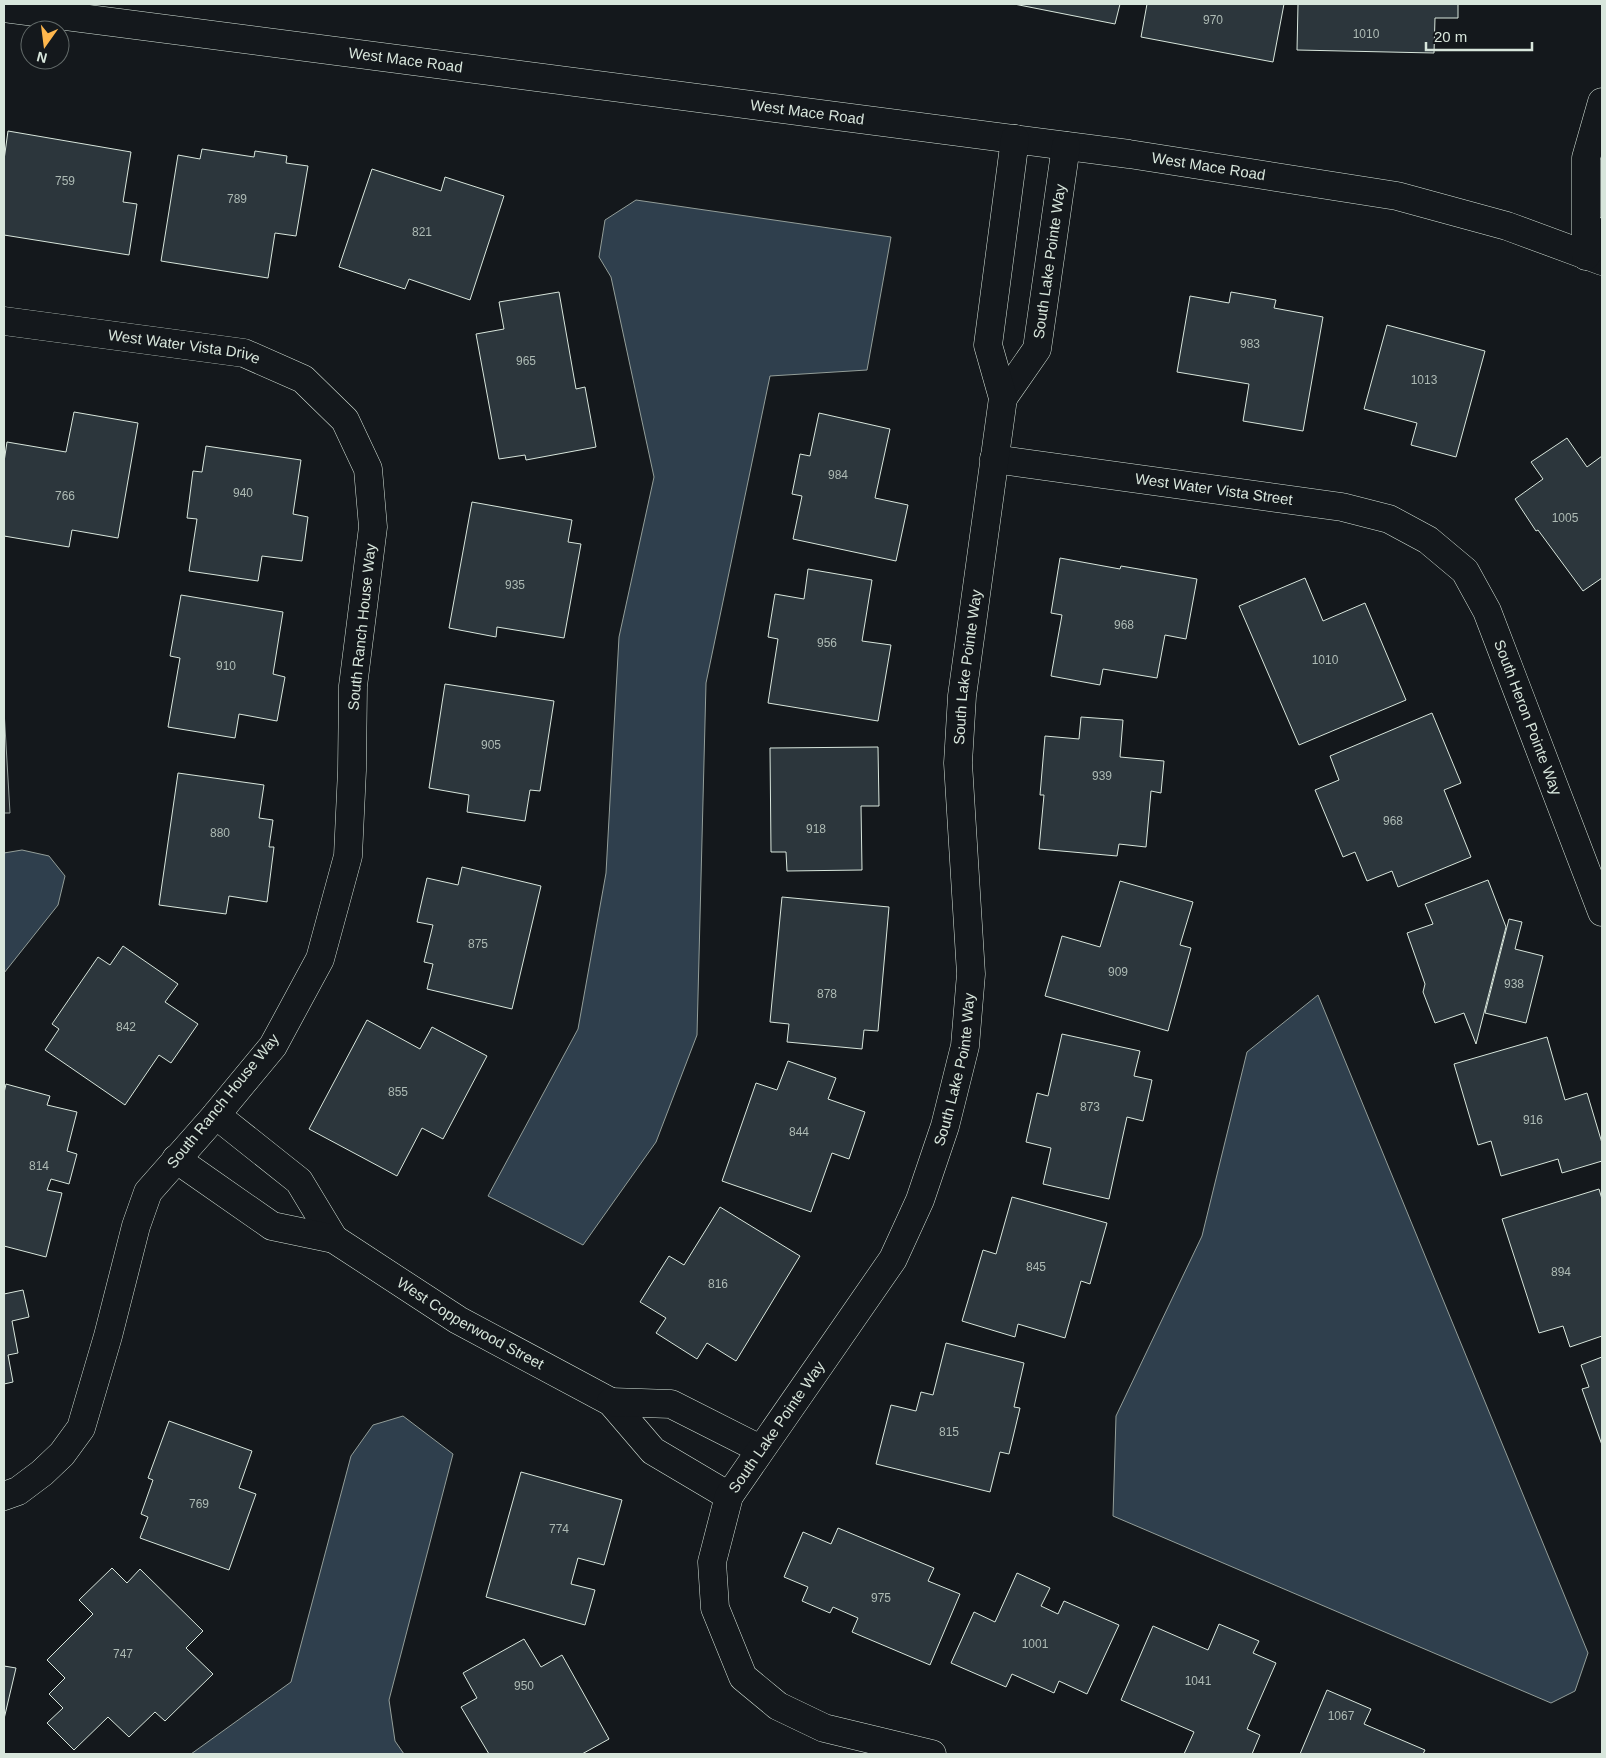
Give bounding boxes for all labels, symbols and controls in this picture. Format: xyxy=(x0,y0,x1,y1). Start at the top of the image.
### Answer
house number: 970 xyxy=(1203,13,1223,27)
north arrow xyxy=(20,20,70,70)
scale bar xyxy=(1426,20,1532,52)
house number: 1010 xyxy=(1353,27,1380,41)
text: 20 m xyxy=(1434,28,1467,45)
street label: West Mace Road xyxy=(348,44,464,75)
text: N xyxy=(35,49,49,67)
street label: West Mace Road xyxy=(749,96,865,128)
street label: West Mace Road xyxy=(1151,149,1267,183)
house number: 759 xyxy=(55,174,75,188)
street label: South Lake Pointe Way xyxy=(1030,182,1069,340)
house number: 789 xyxy=(227,192,247,206)
house number: 821 xyxy=(412,225,432,239)
street label: West Water Vista Drive xyxy=(107,326,263,367)
house number: 983 xyxy=(1240,337,1260,351)
house number: 965 xyxy=(516,354,536,368)
house number: 1013 xyxy=(1411,373,1438,387)
house number: 984 xyxy=(828,468,848,482)
street label: West Water Vista Street xyxy=(1134,470,1295,508)
house number: 940 xyxy=(233,486,253,500)
house number: 766 xyxy=(55,489,75,503)
house number: 1005 xyxy=(1552,511,1579,525)
street label: South Ranch House Way xyxy=(344,542,379,711)
house number: 935 xyxy=(505,578,525,592)
street label: South Lake Pointe Way xyxy=(950,588,985,745)
house number: 968 xyxy=(1114,618,1134,632)
house number: 956 xyxy=(817,636,837,650)
street label: South Heron Pointe Way xyxy=(1491,637,1566,798)
house number: 1010 xyxy=(1312,653,1339,667)
house number: 910 xyxy=(216,659,236,673)
house number: 905 xyxy=(481,738,501,752)
house number: 939 xyxy=(1092,769,1112,783)
house number: 968 xyxy=(1383,814,1403,828)
house number: 918 xyxy=(806,822,826,836)
house number: 880 xyxy=(210,826,230,840)
house number: 875 xyxy=(468,937,488,951)
house number: 909 xyxy=(1108,965,1128,979)
house number: 938 xyxy=(1504,977,1524,991)
house number: 878 xyxy=(817,987,837,1001)
street label: South Lake Pointe Way xyxy=(930,992,977,1148)
house number: 842 xyxy=(116,1020,136,1034)
street label: South Ranch House Way xyxy=(163,1030,282,1171)
house number: 855 xyxy=(388,1085,408,1099)
house number: 873 xyxy=(1080,1100,1100,1114)
house number: 916 xyxy=(1523,1113,1543,1127)
house number: 844 xyxy=(789,1125,809,1139)
house number: 814 xyxy=(29,1159,49,1173)
house number: 845 xyxy=(1026,1260,1046,1274)
house number: 894 xyxy=(1551,1265,1571,1279)
street label: West Copperwood Street xyxy=(394,1274,548,1373)
house number: 816 xyxy=(708,1277,728,1291)
street label: South Lake Pointe Way xyxy=(725,1357,828,1496)
house number: 815 xyxy=(939,1425,959,1439)
house number: 769 xyxy=(189,1497,209,1511)
house number: 774 xyxy=(549,1522,569,1536)
house number: 975 xyxy=(871,1591,891,1605)
house number: 1001 xyxy=(1022,1637,1049,1651)
house number: 747 xyxy=(113,1647,133,1661)
house number: 1041 xyxy=(1185,1674,1212,1688)
house number: 950 xyxy=(514,1679,534,1693)
house number: 1067 xyxy=(1328,1709,1355,1723)

